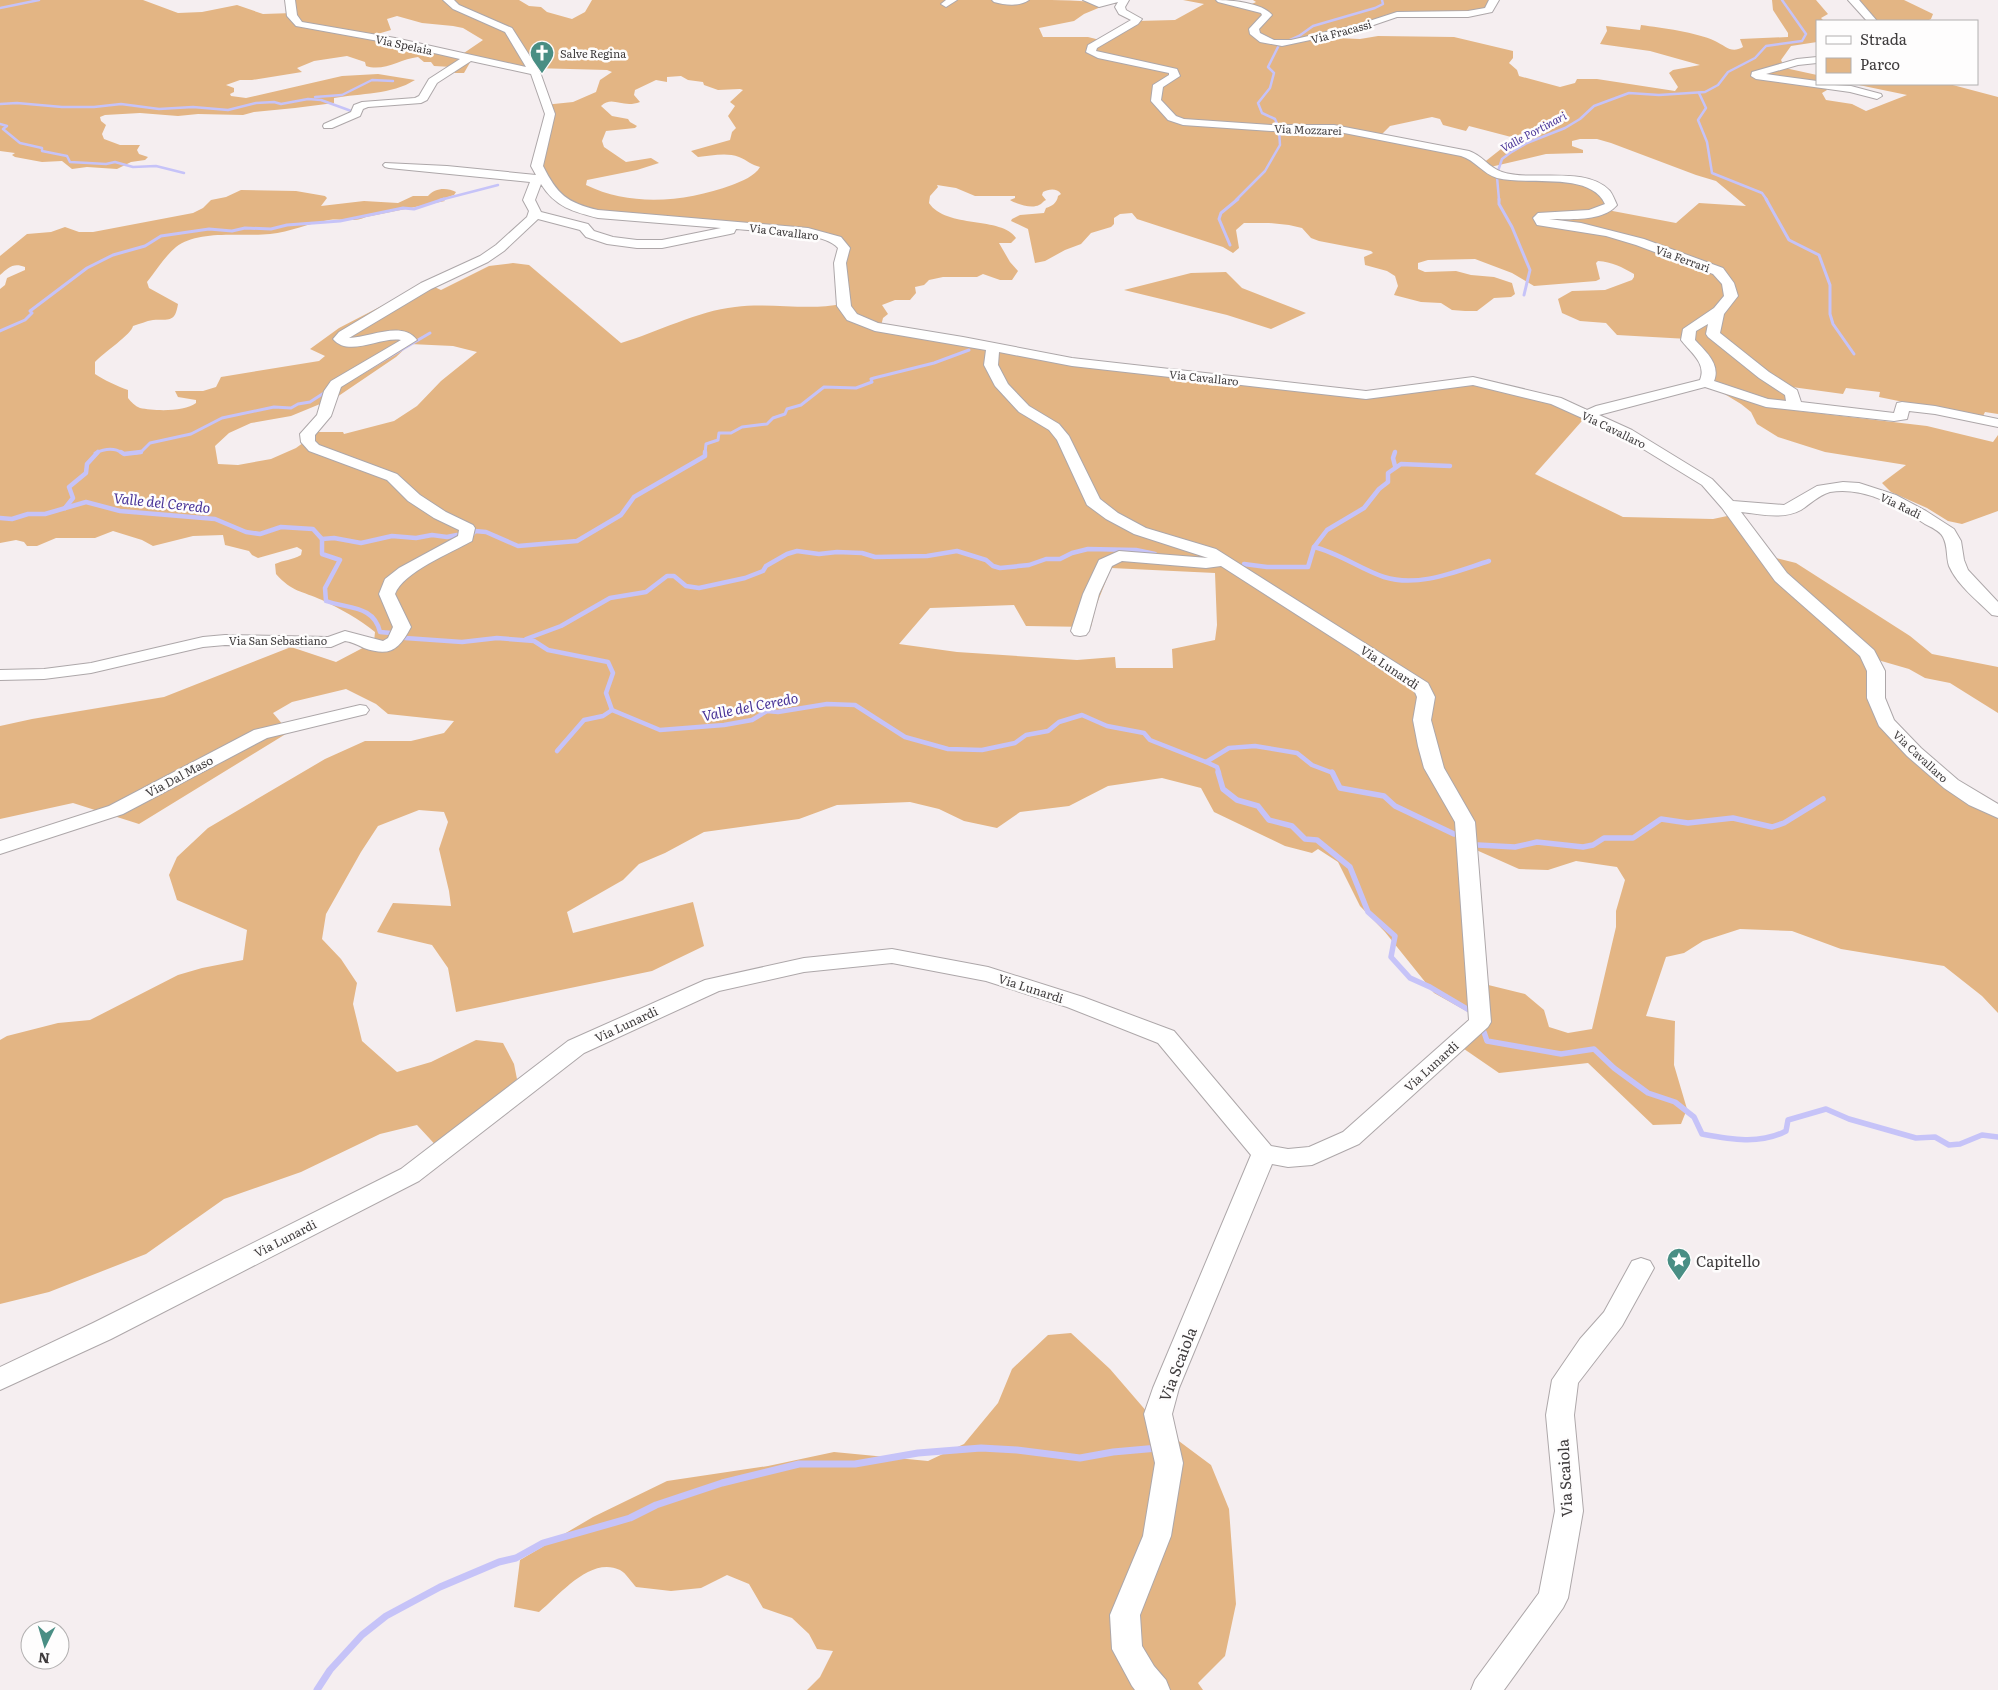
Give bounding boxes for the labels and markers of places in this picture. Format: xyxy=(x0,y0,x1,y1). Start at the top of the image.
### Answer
church icon: Salve Regina xyxy=(529,40,555,74)
place label: Salve Regina xyxy=(560,45,626,61)
place icon: Capitello xyxy=(1666,1247,1692,1281)
place label: Capitello xyxy=(1696,1249,1761,1272)

